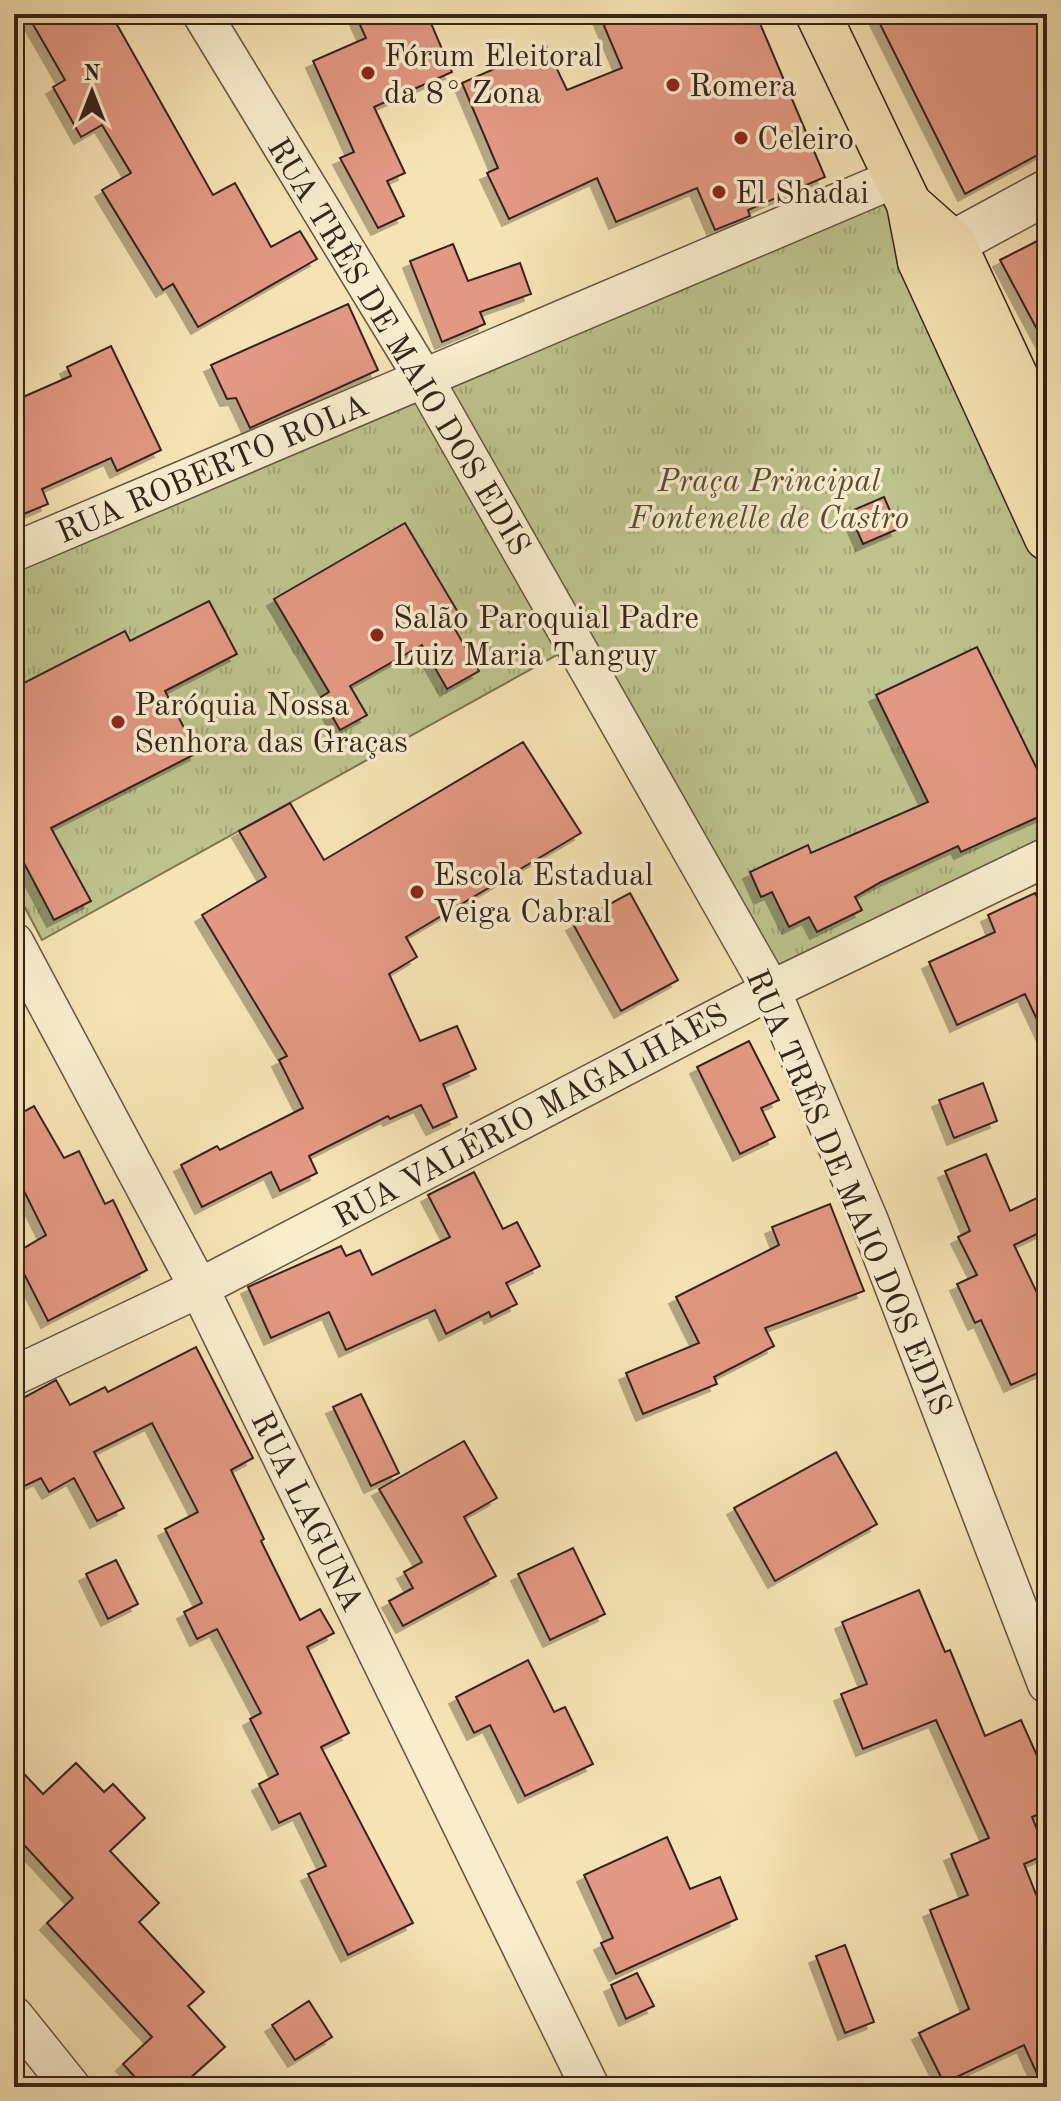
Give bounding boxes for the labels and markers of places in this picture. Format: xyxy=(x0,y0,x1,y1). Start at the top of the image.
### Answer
place label: Fórum Eleitoral da 8° Zona xyxy=(384,42,603,111)
marker: Fórum Eleitoral da 8° Zona xyxy=(359,64,377,82)
place label: Romera xyxy=(689,72,797,104)
marker: Romera xyxy=(664,76,682,94)
place label: Celeiro xyxy=(757,125,854,157)
marker: Celeiro xyxy=(732,129,750,147)
place label: El Shadai xyxy=(735,179,869,211)
marker: El Shadai xyxy=(710,183,728,201)
place label: Salão Paroquial Padre Luiz Maria Tanguy xyxy=(393,604,699,673)
marker: Salão Paroquial Padre Luiz Maria Tanguy xyxy=(368,626,386,644)
place label: Paróquia Nossa Senhora das Graças xyxy=(134,691,408,760)
marker: Paróquia Nossa Senhora das Graças xyxy=(109,713,127,731)
place label: Escola Estadual Veiga Cabral xyxy=(433,861,653,930)
marker: Escola Estadual Veiga Cabral xyxy=(408,883,426,901)

